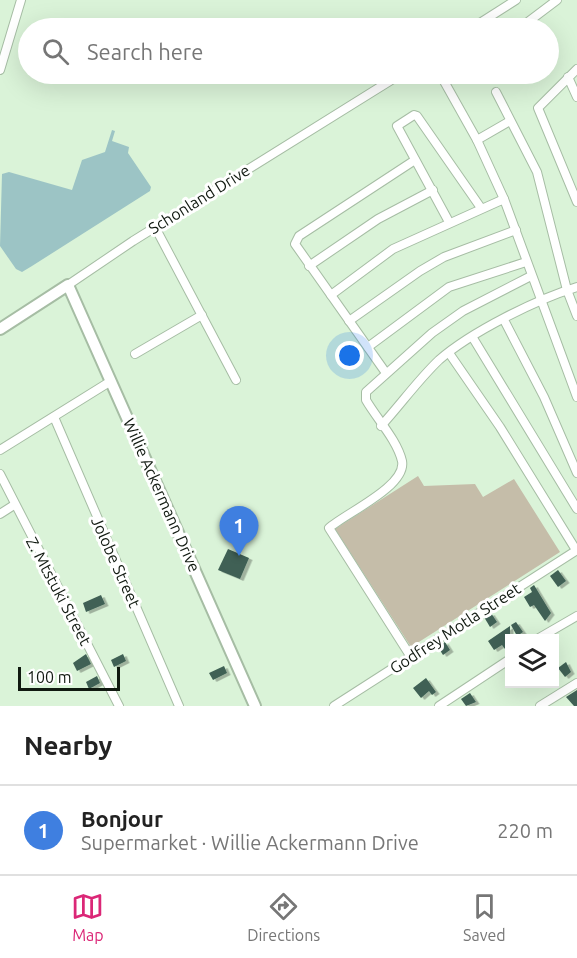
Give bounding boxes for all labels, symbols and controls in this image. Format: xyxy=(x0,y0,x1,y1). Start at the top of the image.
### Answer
search box xyxy=(18,18,559,84)
icon: search xyxy=(39,35,72,68)
text: Search here xyxy=(87,39,203,64)
street label: Schonland Drive xyxy=(145,161,253,237)
your location xyxy=(335,341,364,370)
street label: Willie Ackermann Drive xyxy=(120,415,204,575)
pin: 1 xyxy=(220,506,258,556)
street label: Jolobe Street xyxy=(88,514,144,611)
street label: Z. Mtstuki Street xyxy=(23,534,95,649)
street label: Godfrey Motla Street xyxy=(386,579,524,677)
map controls xyxy=(505,634,559,688)
button: layers xyxy=(505,634,559,688)
scale bar xyxy=(18,664,120,692)
text: 100 m xyxy=(27,668,72,686)
text: Nearby xyxy=(24,731,112,760)
text: Bonjour xyxy=(81,806,163,831)
text: 1 xyxy=(38,819,49,842)
text: 220 m xyxy=(497,819,553,842)
text: Supermarket · Willie Ackermann Drive xyxy=(81,831,419,854)
tab: Map xyxy=(71,890,104,944)
tab: Directions xyxy=(247,890,320,944)
tab: Saved xyxy=(463,890,506,944)

